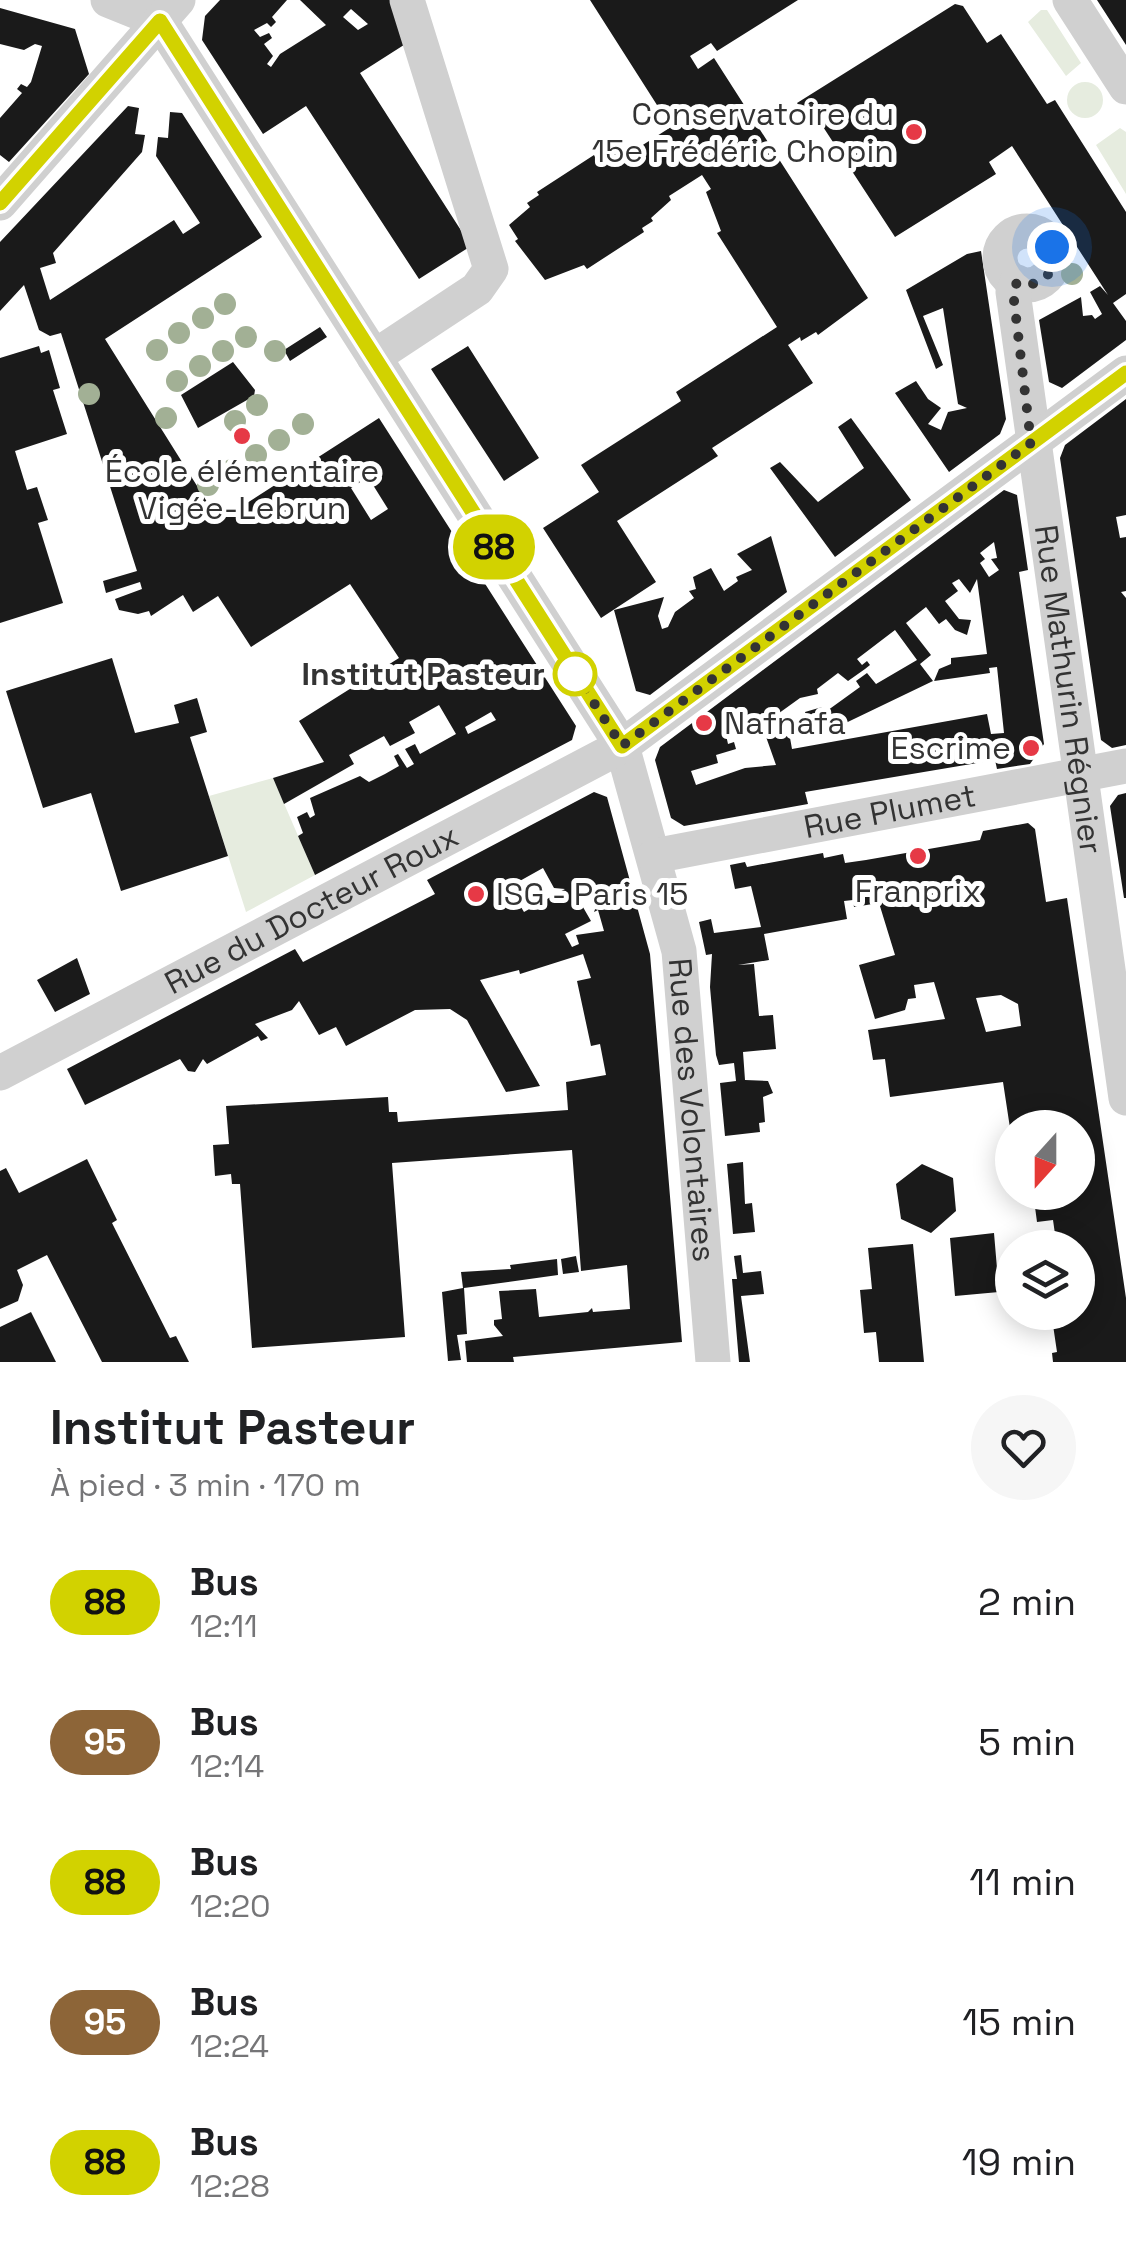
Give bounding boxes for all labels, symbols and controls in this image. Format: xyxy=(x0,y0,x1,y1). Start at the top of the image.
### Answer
place label: Conservatoire du 15e Frédéric Chopin xyxy=(592,94,894,171)
marker: Conservatoire du 15e Frédéric Chopin xyxy=(903,121,925,143)
your location xyxy=(1027,222,1077,272)
marker: École élémentaire Vigée-Lebrun xyxy=(231,425,253,447)
place label: École élémentaire Vigée-Lebrun xyxy=(105,451,379,528)
line badge: 88 xyxy=(449,514,539,580)
street label: Rue Mathurin Régnier xyxy=(1026,522,1112,856)
text: 88 xyxy=(473,525,515,569)
marker: Institut Pasteur xyxy=(554,653,596,695)
place label: Institut Pasteur xyxy=(302,654,545,694)
place label: Nafnafa xyxy=(724,703,846,743)
marker: Nafnafa xyxy=(693,712,715,734)
place label: Escrime xyxy=(891,728,1011,768)
marker: Escrime xyxy=(1020,737,1042,759)
street label: Rue Plumet xyxy=(800,775,979,847)
street label: Rue du Docteur Roux xyxy=(158,816,465,1003)
marker: Franprix xyxy=(907,845,929,867)
place label: Franprix xyxy=(855,871,981,911)
place label: ISG - Paris 15 xyxy=(496,874,689,914)
marker: ISG - Paris 15 xyxy=(465,883,487,905)
street label: Rue des Volontaires xyxy=(660,957,725,1263)
north arrow xyxy=(995,1110,1095,1210)
map controls xyxy=(995,1110,1095,1330)
button: layers xyxy=(995,1230,1095,1330)
button: heart xyxy=(971,1395,1076,1500)
text: Institut Pasteur xyxy=(50,1397,415,1458)
text: À pied · 3 min · 170 m xyxy=(50,1465,361,1505)
text: Bus xyxy=(190,1558,259,1606)
text: 2 min xyxy=(978,1578,1076,1626)
text: 88 xyxy=(84,1580,126,1624)
text: 12:11 xyxy=(190,1606,258,1646)
text: Bus xyxy=(190,1698,259,1746)
text: 5 min xyxy=(978,1718,1076,1766)
text: 95 xyxy=(84,1720,126,1764)
text: 12:14 xyxy=(190,1746,264,1786)
text: Bus xyxy=(190,1838,259,1886)
text: 11 min xyxy=(969,1858,1076,1906)
text: 88 xyxy=(84,1860,126,1904)
text: 12:20 xyxy=(190,1886,271,1926)
text: Bus xyxy=(190,1978,259,2026)
text: 15 min xyxy=(962,1998,1076,2046)
text: 95 xyxy=(84,2000,126,2044)
text: 12:24 xyxy=(190,2026,269,2066)
text: Bus xyxy=(190,2118,259,2166)
text: 19 min xyxy=(962,2138,1076,2186)
text: 88 xyxy=(84,2140,126,2184)
text: 12:28 xyxy=(190,2166,270,2206)

